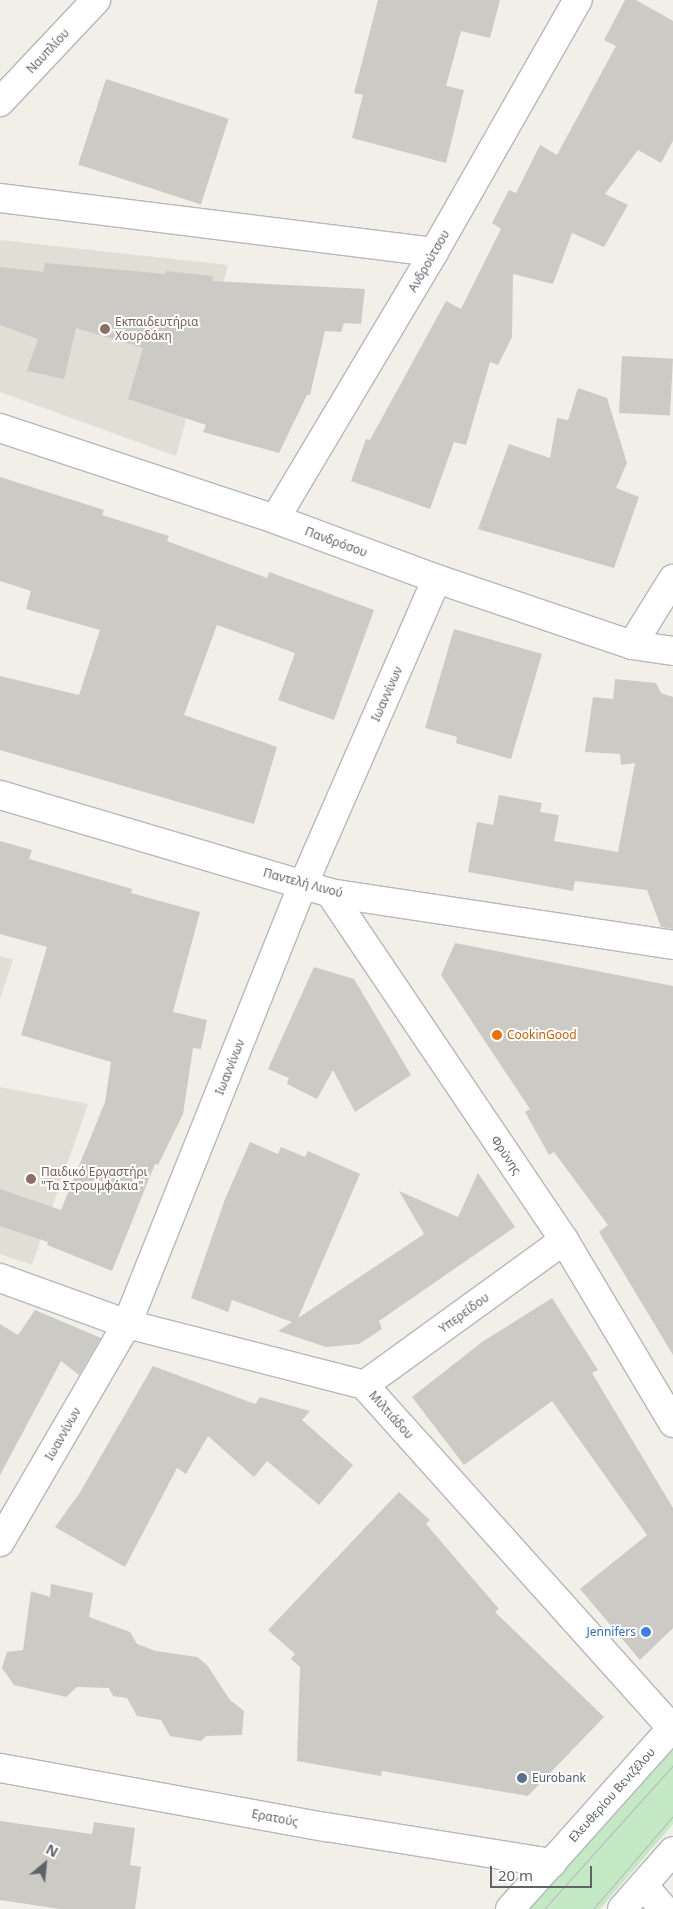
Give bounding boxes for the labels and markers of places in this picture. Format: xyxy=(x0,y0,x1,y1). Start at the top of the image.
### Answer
place label: Εκπαιδευτήρια Χουρδάκη xyxy=(115,315,198,343)
marker: Εκπαιδευτήρια Χουρδάκη xyxy=(99,323,111,335)
place label: CookinGood xyxy=(507,1028,577,1042)
marker: CookinGood xyxy=(491,1029,503,1041)
place label: Παιδικό Εργαστήρι "Τα Στρουμφάκια" xyxy=(41,1165,148,1193)
marker: Παιδικό Εργαστήρι "Τα Στρουμφάκια" xyxy=(25,1173,37,1185)
place label: Jennifers xyxy=(586,1625,636,1639)
marker: Jennifers xyxy=(640,1626,652,1638)
place label: Eurobank xyxy=(532,1771,586,1785)
marker: Eurobank xyxy=(516,1772,528,1784)

